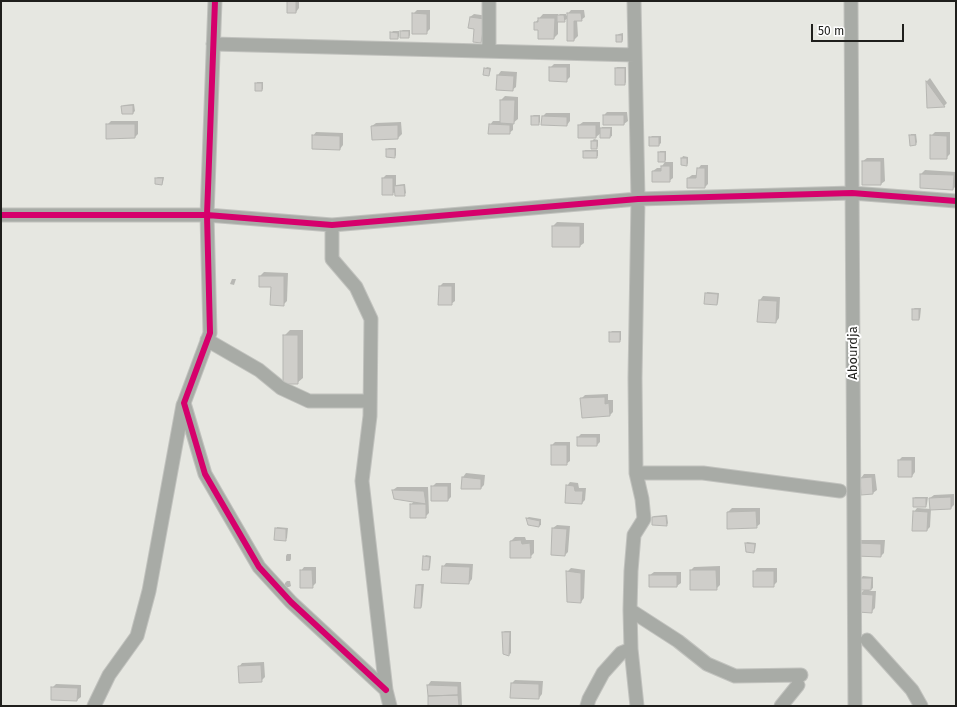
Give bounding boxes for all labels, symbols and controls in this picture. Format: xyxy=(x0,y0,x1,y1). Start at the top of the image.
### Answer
scale bar xyxy=(813,16,906,42)
text: 50 m xyxy=(818,24,844,38)
street label: Abourdja xyxy=(845,326,861,380)

